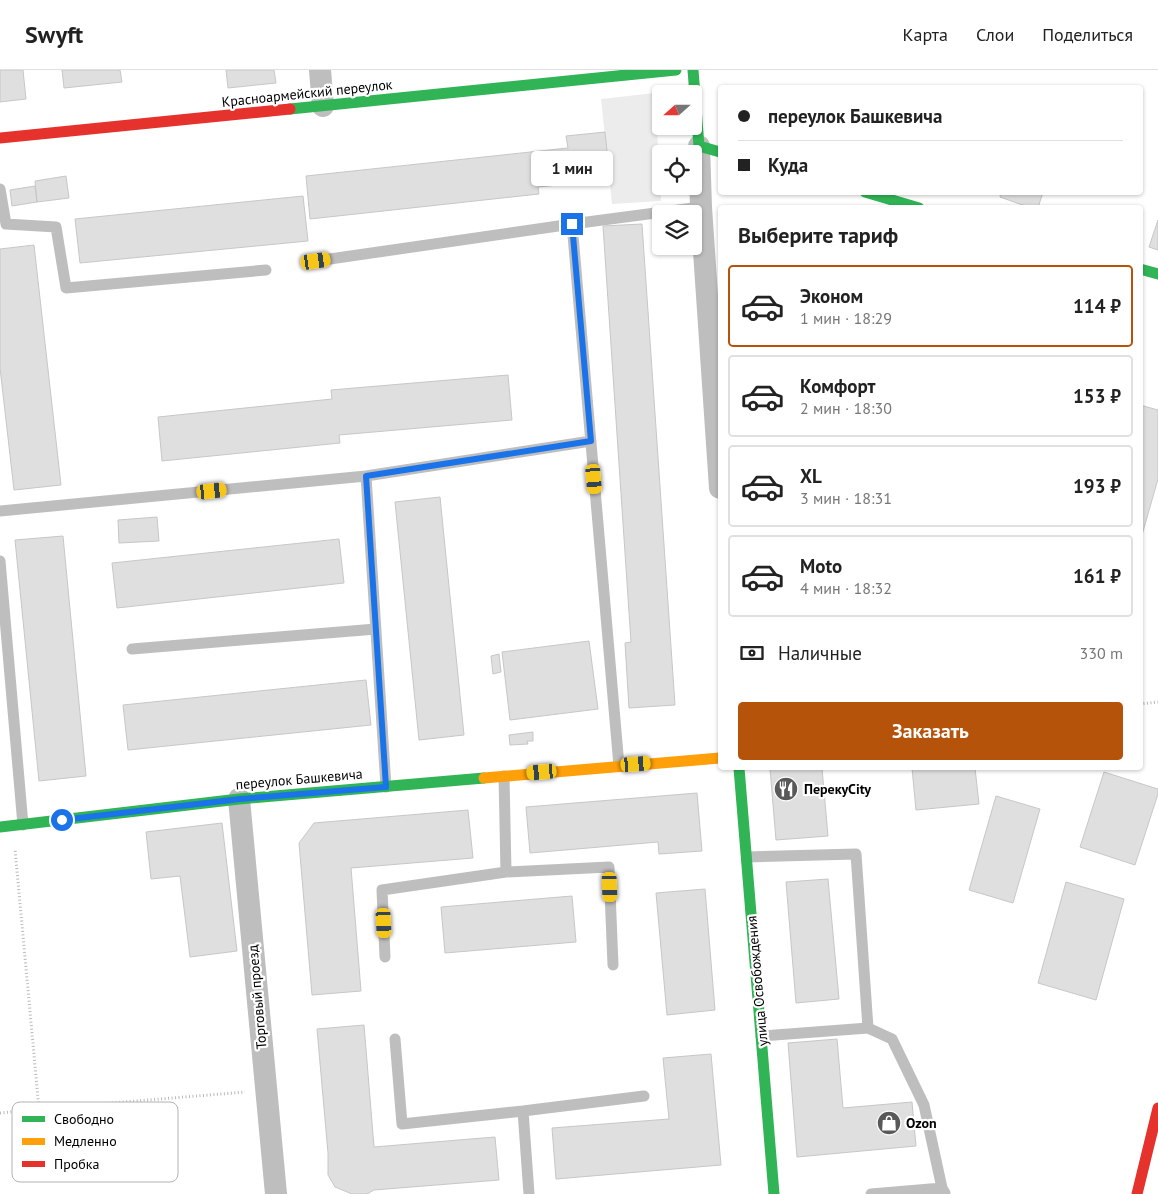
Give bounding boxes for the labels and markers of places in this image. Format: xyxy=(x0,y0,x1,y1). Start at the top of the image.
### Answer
restaurant icon: ПерекуCity xyxy=(773,776,799,802)
place label: ПерекуCity xyxy=(804,780,871,798)
shop icon: Ozon xyxy=(876,1110,902,1136)
place label: Ozon xyxy=(906,1114,937,1132)

